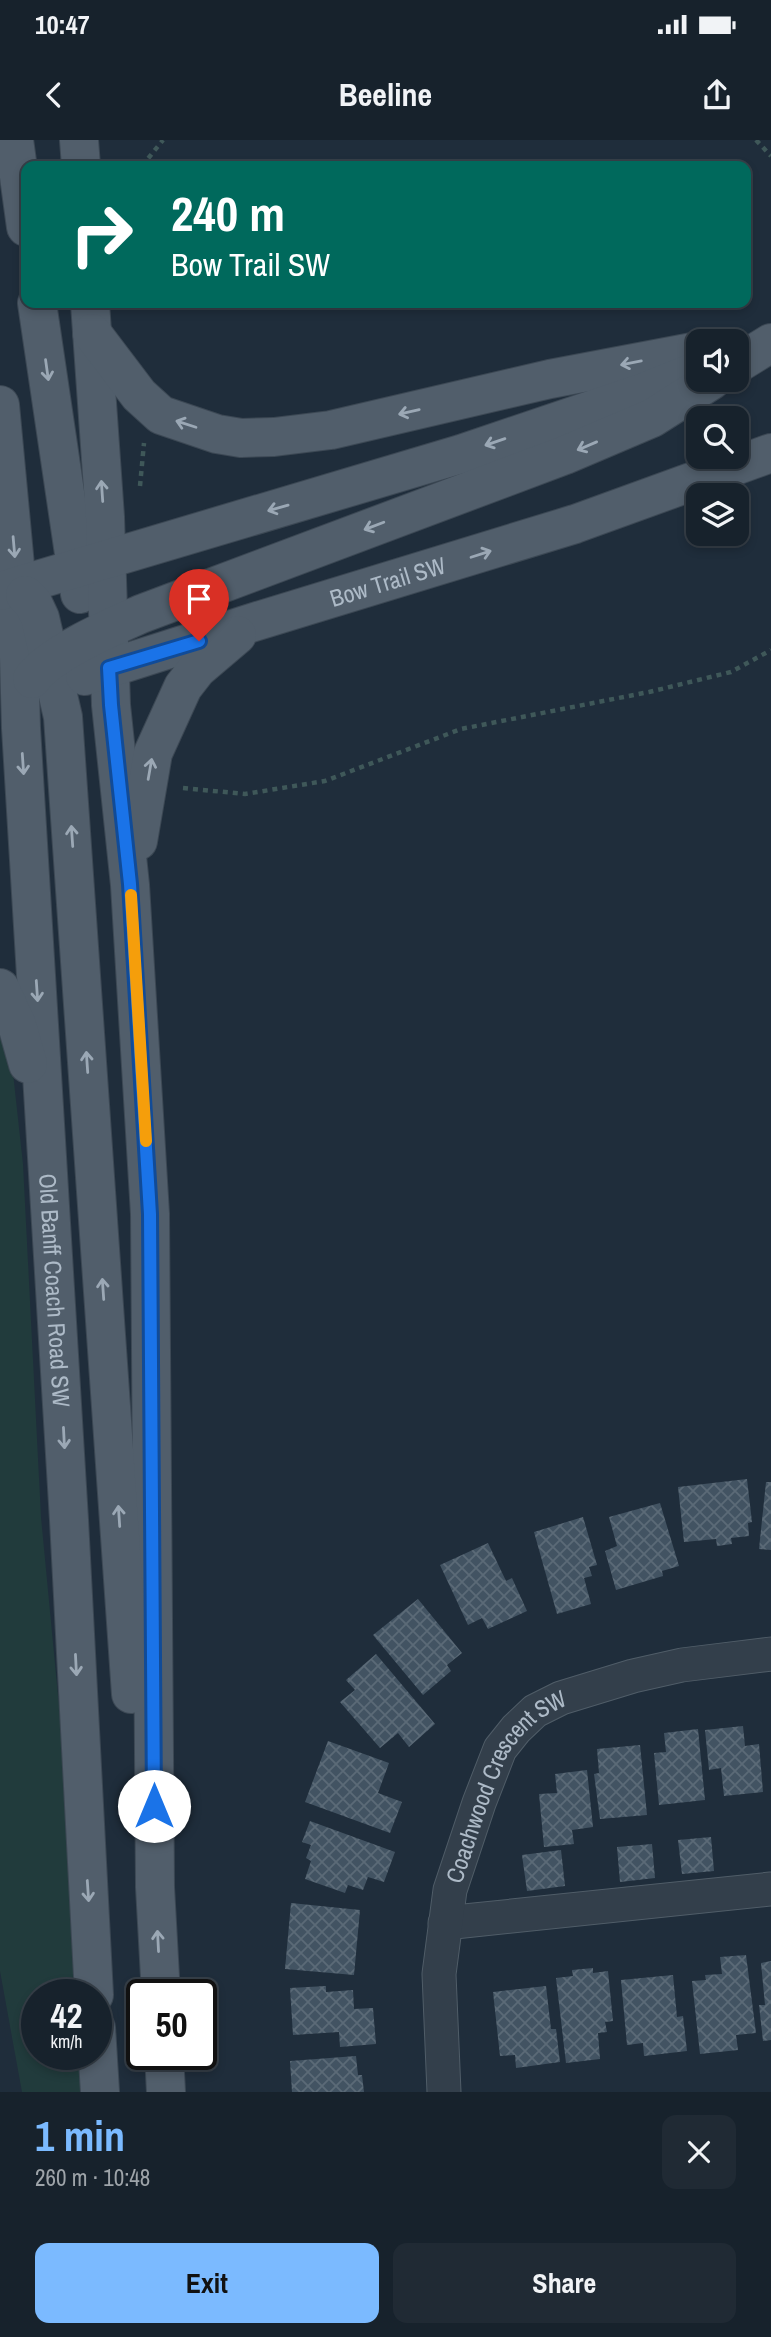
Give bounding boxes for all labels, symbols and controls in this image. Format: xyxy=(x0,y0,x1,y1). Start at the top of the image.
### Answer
text: 10:47 xyxy=(35,7,90,42)
text: Beeline xyxy=(339,73,432,116)
icon: back xyxy=(35,76,73,114)
icon: share xyxy=(698,76,736,114)
text: 240 m xyxy=(171,180,285,246)
icon: right xyxy=(56,189,147,280)
text: Bow Trail SW xyxy=(171,243,330,286)
map controls xyxy=(686,329,749,546)
button: sound xyxy=(686,329,749,392)
one-way arrow xyxy=(620,357,643,371)
one-way arrow xyxy=(41,358,54,381)
one-way arrow xyxy=(398,406,421,419)
button: search xyxy=(686,406,749,469)
one-way arrow xyxy=(175,417,197,430)
one-way arrow xyxy=(485,437,507,449)
one-way arrow xyxy=(577,440,599,453)
one-way arrow xyxy=(95,480,108,503)
button: layers xyxy=(686,483,749,546)
one-way arrow xyxy=(267,503,289,516)
one-way arrow xyxy=(364,521,386,533)
one-way arrow xyxy=(8,535,21,557)
one-way arrow xyxy=(470,547,492,560)
street label: Bow Trail SW xyxy=(326,548,450,614)
pin xyxy=(169,569,229,641)
icon: arrive xyxy=(180,580,218,618)
one-way arrow xyxy=(17,752,30,775)
one-way arrow xyxy=(144,758,157,781)
one-way arrow xyxy=(65,824,78,847)
one-way arrow xyxy=(31,980,44,1002)
one-way arrow xyxy=(80,1052,93,1074)
street label: Old Banff Coach Road SW xyxy=(32,1172,78,1408)
one-way arrow xyxy=(96,1279,109,1301)
one-way arrow xyxy=(58,1427,71,1449)
one-way arrow xyxy=(112,1506,125,1528)
one-way arrow xyxy=(70,1654,83,1676)
street label: Coachwood Crescent SW xyxy=(437,1682,572,1887)
position arrow xyxy=(117,1769,191,1843)
one-way arrow xyxy=(82,1880,95,1902)
one-way arrow xyxy=(151,1930,164,1953)
speed limit sign: 50 xyxy=(126,1979,217,2070)
text: 42 xyxy=(51,1992,82,2039)
text: km/h xyxy=(51,2029,83,2054)
text: 1 min xyxy=(35,2108,125,2164)
button: close xyxy=(662,2115,736,2189)
text: 260 m · 10:48 xyxy=(35,2162,150,2193)
button: Exit xyxy=(35,2243,379,2323)
button: Share xyxy=(393,2243,736,2323)

